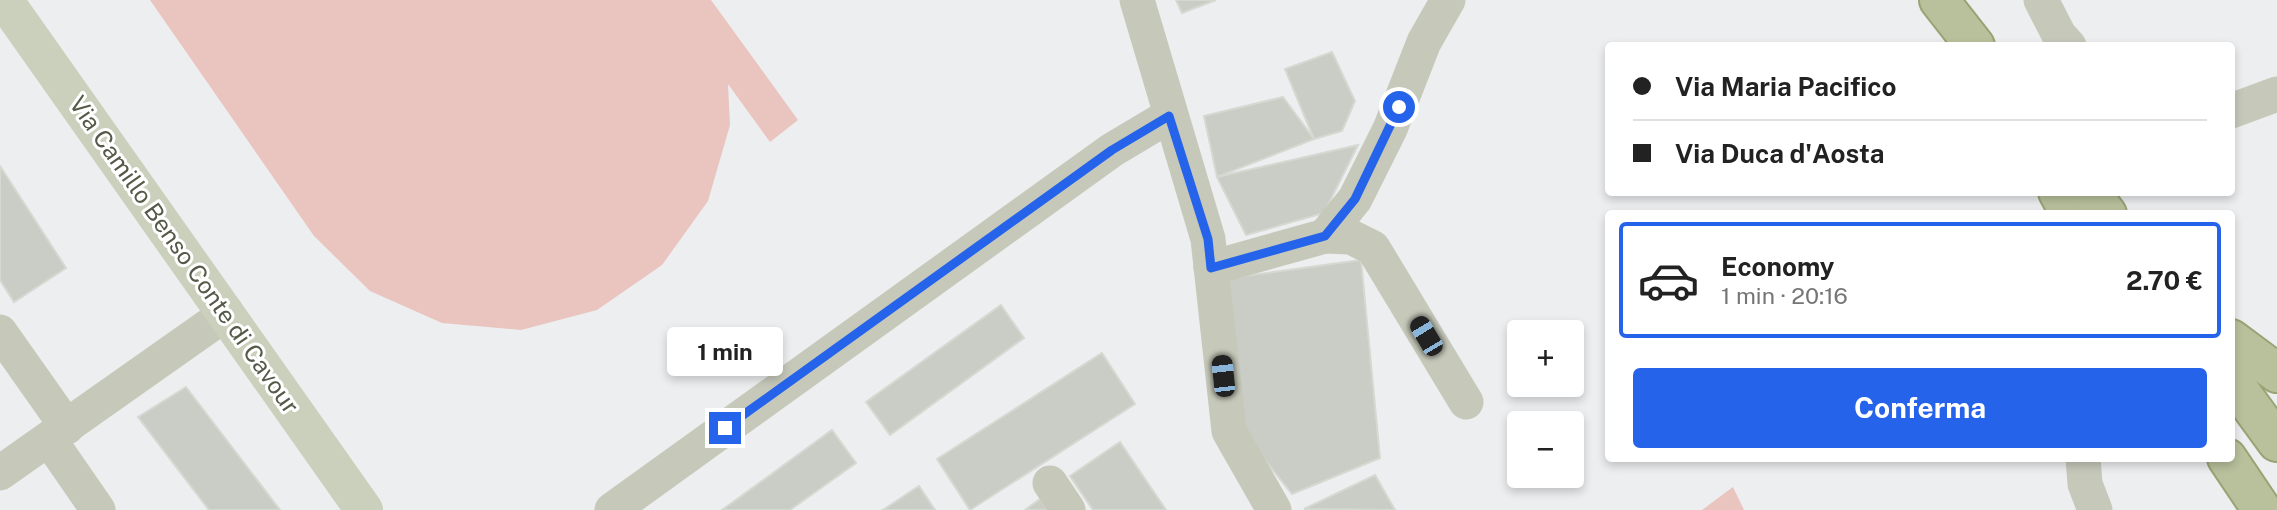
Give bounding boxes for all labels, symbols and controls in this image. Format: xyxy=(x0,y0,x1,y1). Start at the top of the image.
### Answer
text: Via Maria Pacifico xyxy=(1675,71,1896,102)
street label: Via Camillo Benso Conte di Cavour xyxy=(64,90,306,419)
route start xyxy=(1383,91,1415,123)
text: Via Duca d'Aosta xyxy=(1675,138,1885,169)
icon: car xyxy=(1637,249,1700,312)
text: Economy xyxy=(1721,251,1834,282)
text: 2.70 € xyxy=(2126,265,2203,296)
text: 1 min · 20:16 xyxy=(1721,282,1848,309)
car xyxy=(1407,313,1446,359)
map controls xyxy=(1507,320,1584,488)
button: + xyxy=(1507,320,1584,397)
callout: 1 min xyxy=(667,326,783,376)
text: 1 min xyxy=(697,338,753,365)
car xyxy=(1211,354,1236,398)
button: Conferma xyxy=(1633,368,2207,448)
button: − xyxy=(1507,411,1584,488)
route end xyxy=(709,412,741,444)

